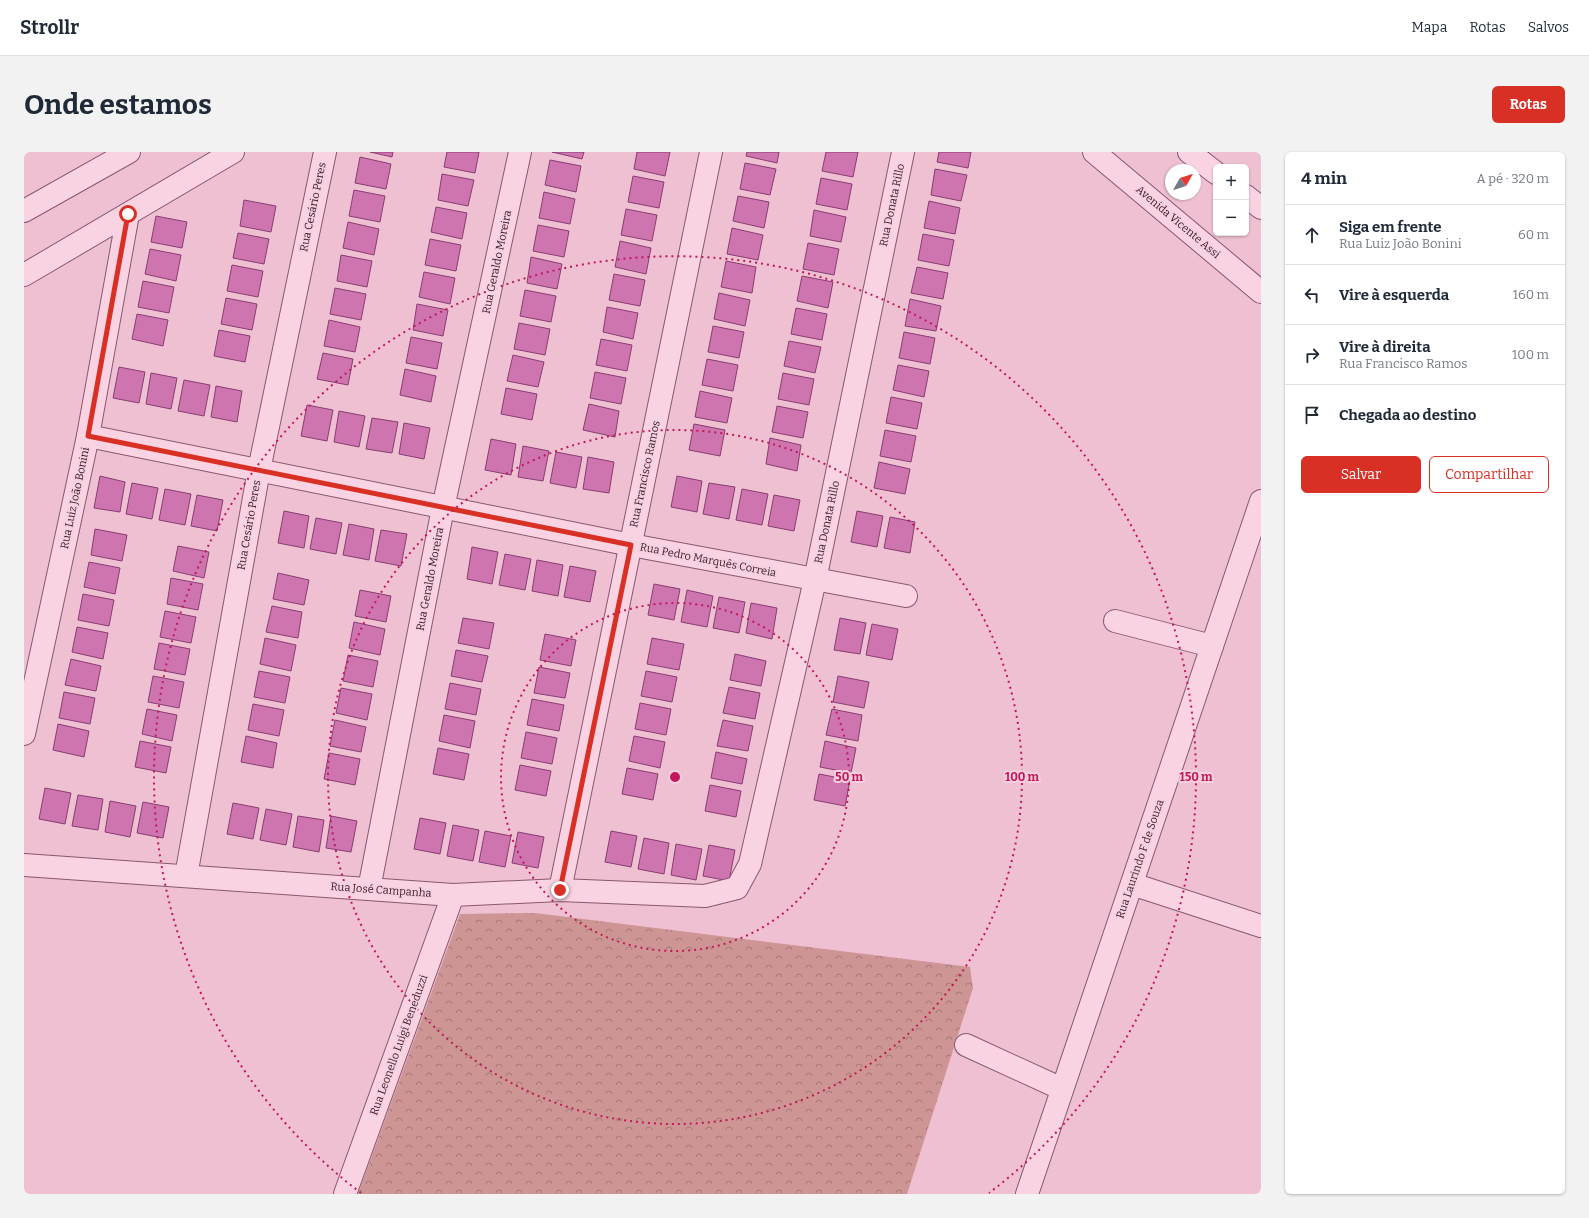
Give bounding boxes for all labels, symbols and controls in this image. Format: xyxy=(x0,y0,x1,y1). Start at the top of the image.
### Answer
text: Strollr xyxy=(20,16,79,39)
text: Mapa xyxy=(1411,19,1447,36)
text: Rotas xyxy=(1469,19,1506,36)
text: Salvos xyxy=(1528,19,1569,36)
button: Rotas xyxy=(1492,86,1565,123)
text: Onde estamos xyxy=(24,88,212,121)
street label: Rua Cesário Peres xyxy=(297,161,329,253)
street label: Rua Donata Rillo xyxy=(877,162,907,248)
north arrow xyxy=(1165,164,1201,200)
map controls xyxy=(1213,164,1249,236)
button: + xyxy=(1213,164,1249,200)
text: 4 min xyxy=(1301,168,1347,189)
text: A pé · 320 m xyxy=(1477,171,1549,186)
street label: Avenida Vicente Assi xyxy=(1133,183,1223,262)
button: − xyxy=(1213,200,1249,236)
route start xyxy=(119,205,137,223)
street label: Rua Geraldo Moreira xyxy=(480,209,514,315)
text: Siga em frente xyxy=(1339,218,1442,236)
icon: ahead xyxy=(1301,224,1323,246)
text: 60 m xyxy=(1518,227,1549,242)
text: Rua Luiz João Bonini xyxy=(1339,236,1462,251)
icon: left xyxy=(1301,284,1323,306)
text: Vire à esquerda xyxy=(1339,286,1449,304)
text: 160 m xyxy=(1513,287,1549,302)
text: Vire à direita xyxy=(1339,338,1431,356)
icon: right xyxy=(1301,344,1323,366)
text: 100 m xyxy=(1512,347,1549,362)
text: Rua Francisco Ramos xyxy=(1339,356,1468,371)
icon: arrive xyxy=(1301,404,1323,426)
text: Chegada ao destino xyxy=(1339,406,1476,424)
street label: Rua Francisco Ramos xyxy=(627,419,663,529)
street label: Rua Luiz João Bonini xyxy=(58,445,92,550)
button: Salvar xyxy=(1301,456,1421,493)
button: Compartilhar xyxy=(1429,456,1549,493)
street label: Rua Cesário Peres xyxy=(235,479,263,571)
street label: Rua Donata Rillo xyxy=(812,479,842,565)
street label: Rua Geraldo Moreira xyxy=(414,526,446,632)
street label: Rua Pedro Marquês Correia xyxy=(639,540,777,580)
centre of rings xyxy=(668,770,682,784)
text: 50 m xyxy=(835,770,863,784)
text: 100 m xyxy=(1005,770,1040,784)
text: 150 m xyxy=(1180,770,1213,784)
street label: Rua Laurindo F de Souza xyxy=(1114,798,1166,920)
street label: Rua José Campanha xyxy=(330,880,432,900)
route end xyxy=(551,881,569,899)
street label: Rua Leonello Luigi Beneduzzi xyxy=(367,972,431,1117)

